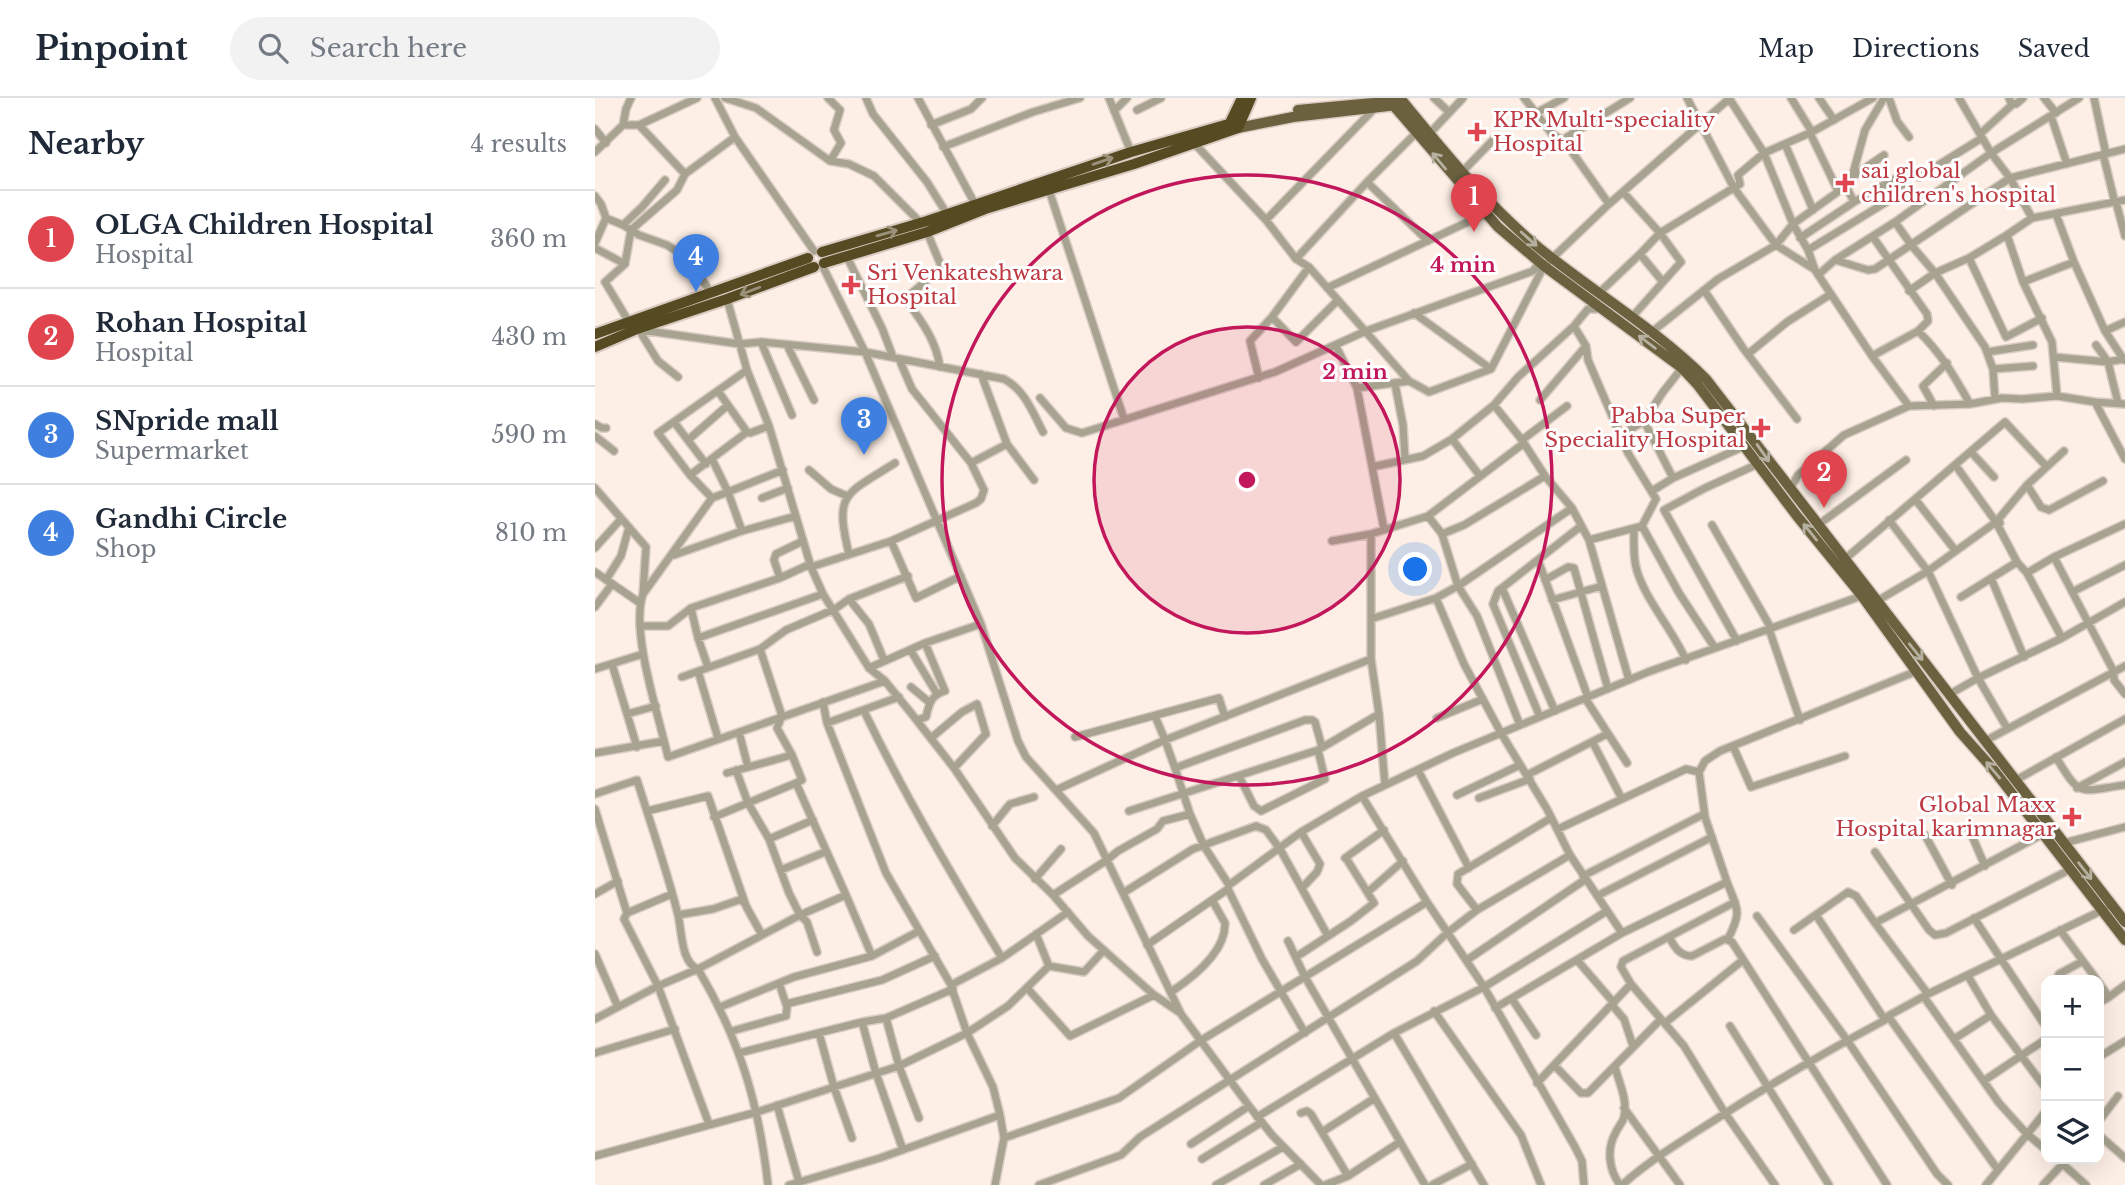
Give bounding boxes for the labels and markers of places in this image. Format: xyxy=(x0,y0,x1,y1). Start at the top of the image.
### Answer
place label: KPR Multi-speciality Hospital xyxy=(1493,107,1716,157)
marker: KPR Multi-speciality Hospital xyxy=(1467,122,1487,142)
place label: sai global children's hospital xyxy=(1861,158,2056,208)
marker: sai global children's hospital xyxy=(1835,173,1855,193)
pin: 1 xyxy=(1451,174,1497,232)
pin: 4 xyxy=(673,234,719,292)
place label: Sri Venkateshwara Hospital xyxy=(867,260,1064,310)
marker: Sri Venkateshwara Hospital xyxy=(841,275,861,295)
pin: 3 xyxy=(841,397,887,455)
place label: Pabba Super Speciality Hospital xyxy=(1545,403,1745,453)
marker: Pabba Super Speciality Hospital xyxy=(1751,418,1771,438)
pin: 2 xyxy=(1801,450,1847,508)
centre of rings xyxy=(1235,468,1259,492)
place label: Global Maxx Hospital karimnagar xyxy=(1835,792,2056,842)
marker: Global Maxx Hospital karimnagar xyxy=(2062,807,2082,827)

